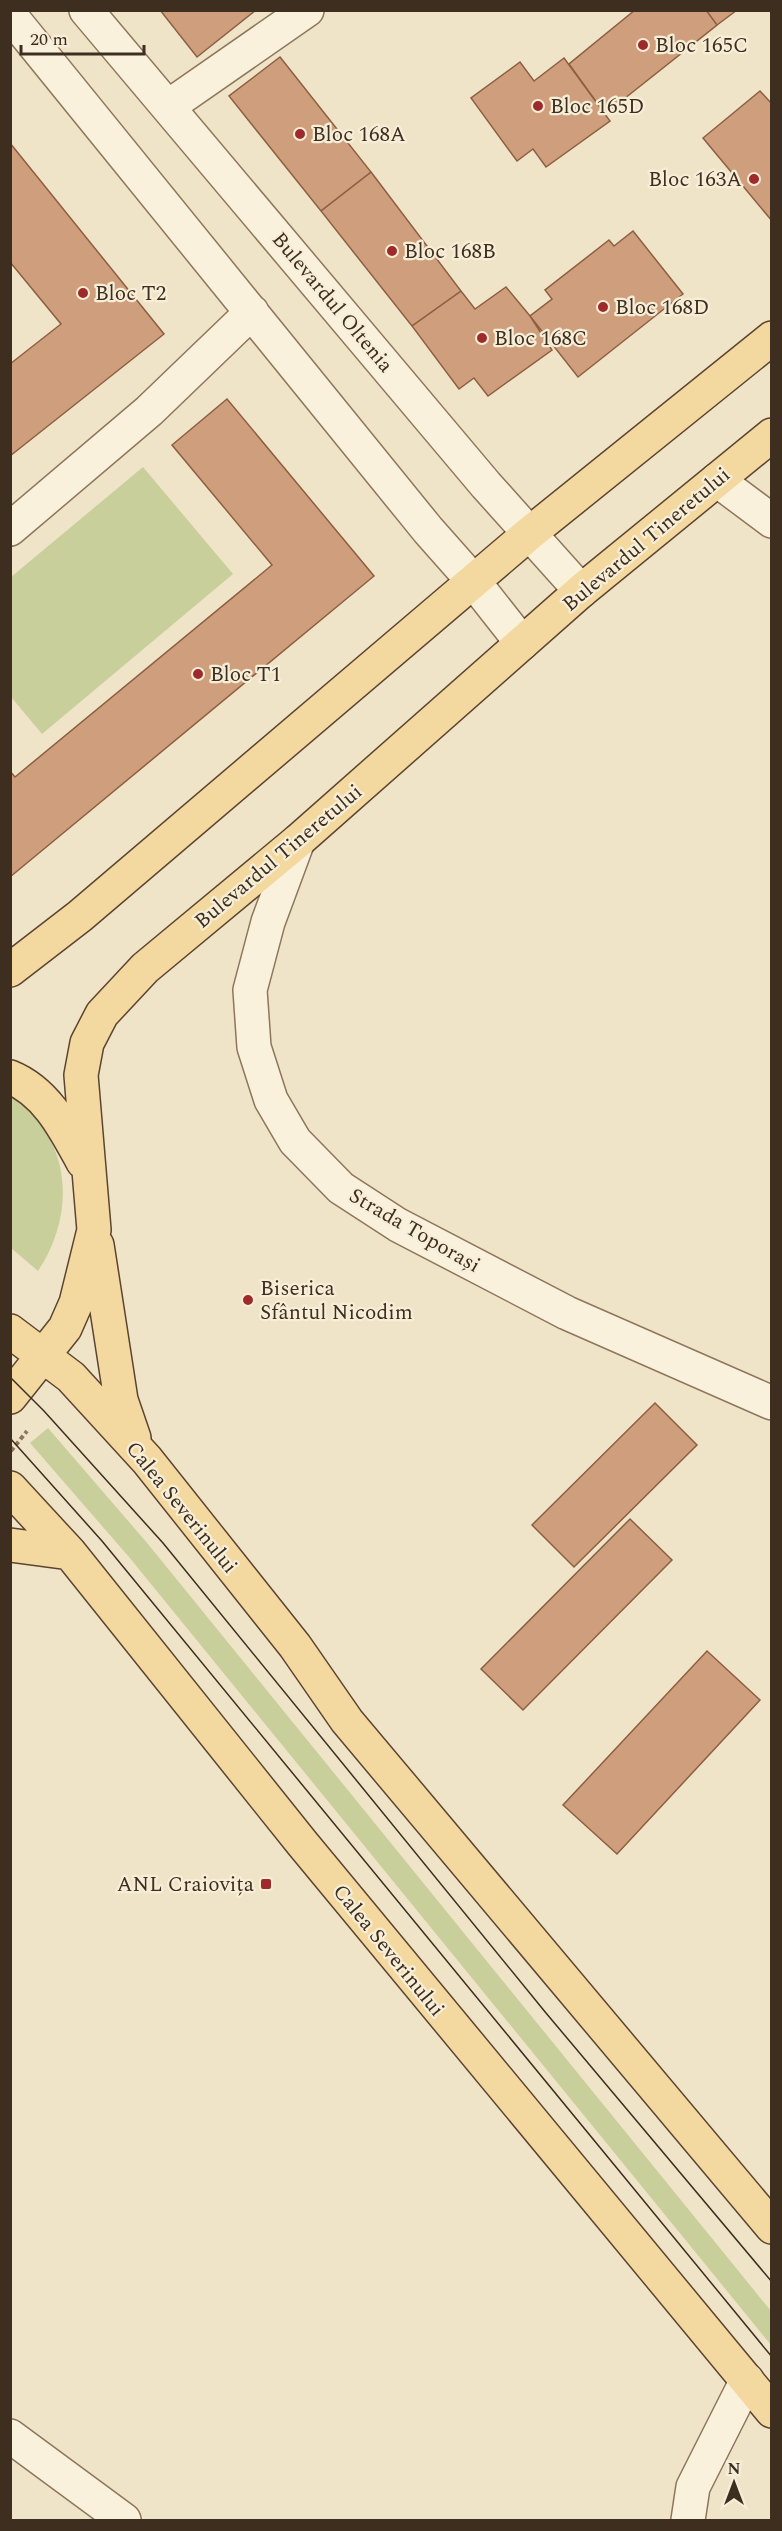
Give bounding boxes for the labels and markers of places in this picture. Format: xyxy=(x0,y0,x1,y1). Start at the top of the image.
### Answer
place label: Bloc 165C xyxy=(655,30,748,62)
marker: Bloc 165C xyxy=(636,38,650,52)
place label: Bloc 165D xyxy=(550,91,644,123)
marker: Bloc 165D xyxy=(531,99,545,113)
place label: Bloc 168A xyxy=(312,119,406,151)
marker: Bloc 168A xyxy=(293,127,307,141)
place label: Bloc 163A xyxy=(648,164,742,196)
marker: Bloc 163A xyxy=(747,172,761,186)
place label: Bloc 168B xyxy=(404,236,496,268)
marker: Bloc 168B xyxy=(385,244,399,258)
place label: Bloc T2 xyxy=(95,278,166,310)
marker: Bloc T2 xyxy=(76,286,90,300)
place label: Bloc 168D xyxy=(615,292,709,324)
marker: Bloc 168D xyxy=(596,300,610,314)
place label: Bloc 168C xyxy=(494,323,587,355)
marker: Bloc 168C xyxy=(475,331,489,345)
place label: Bloc T1 xyxy=(210,659,281,691)
marker: Bloc T1 xyxy=(191,667,205,681)
place label: Biserica Sfântul Nicodim xyxy=(260,1273,413,1329)
marker: Biserica Sfântul Nicodim xyxy=(241,1293,255,1307)
place label: ANL Craiovița xyxy=(117,1869,255,1901)
marker: ANL Craiovița xyxy=(259,1877,273,1891)

